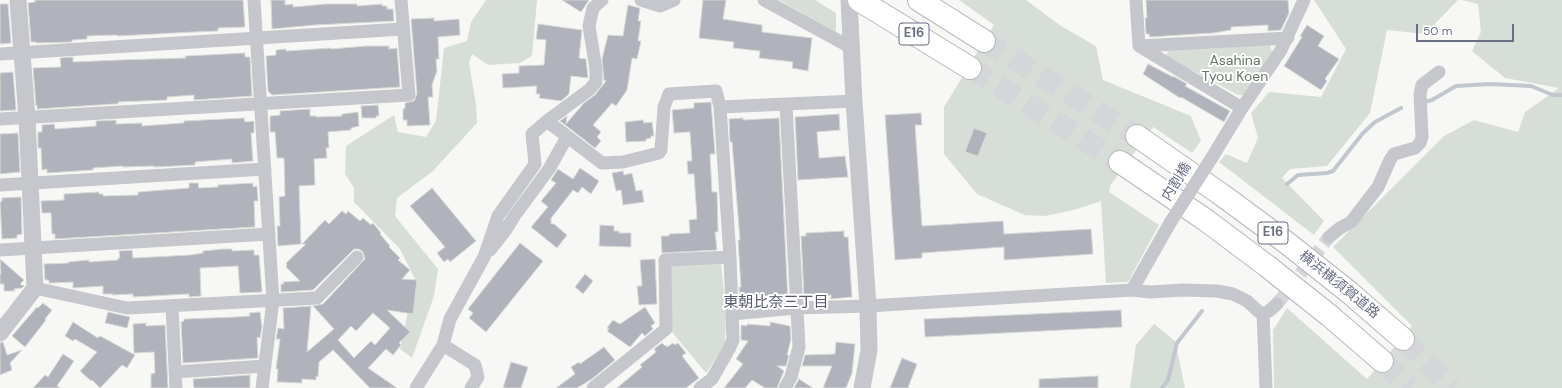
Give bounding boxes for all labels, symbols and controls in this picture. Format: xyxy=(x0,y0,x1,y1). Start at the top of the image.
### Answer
scale bar xyxy=(1418,16,1516,42)
road number: E16 xyxy=(899,23,929,45)
text: 50 m xyxy=(1423,23,1452,39)
park label: Asahina Tyou Koen xyxy=(1202,53,1268,86)
street label: 内割橋 xyxy=(1159,160,1195,204)
road number: E16 xyxy=(1258,222,1288,244)
street label: 横浜横須賀道路 xyxy=(1296,248,1382,322)
district label: 東朝比奈三丁目 xyxy=(724,294,828,312)

